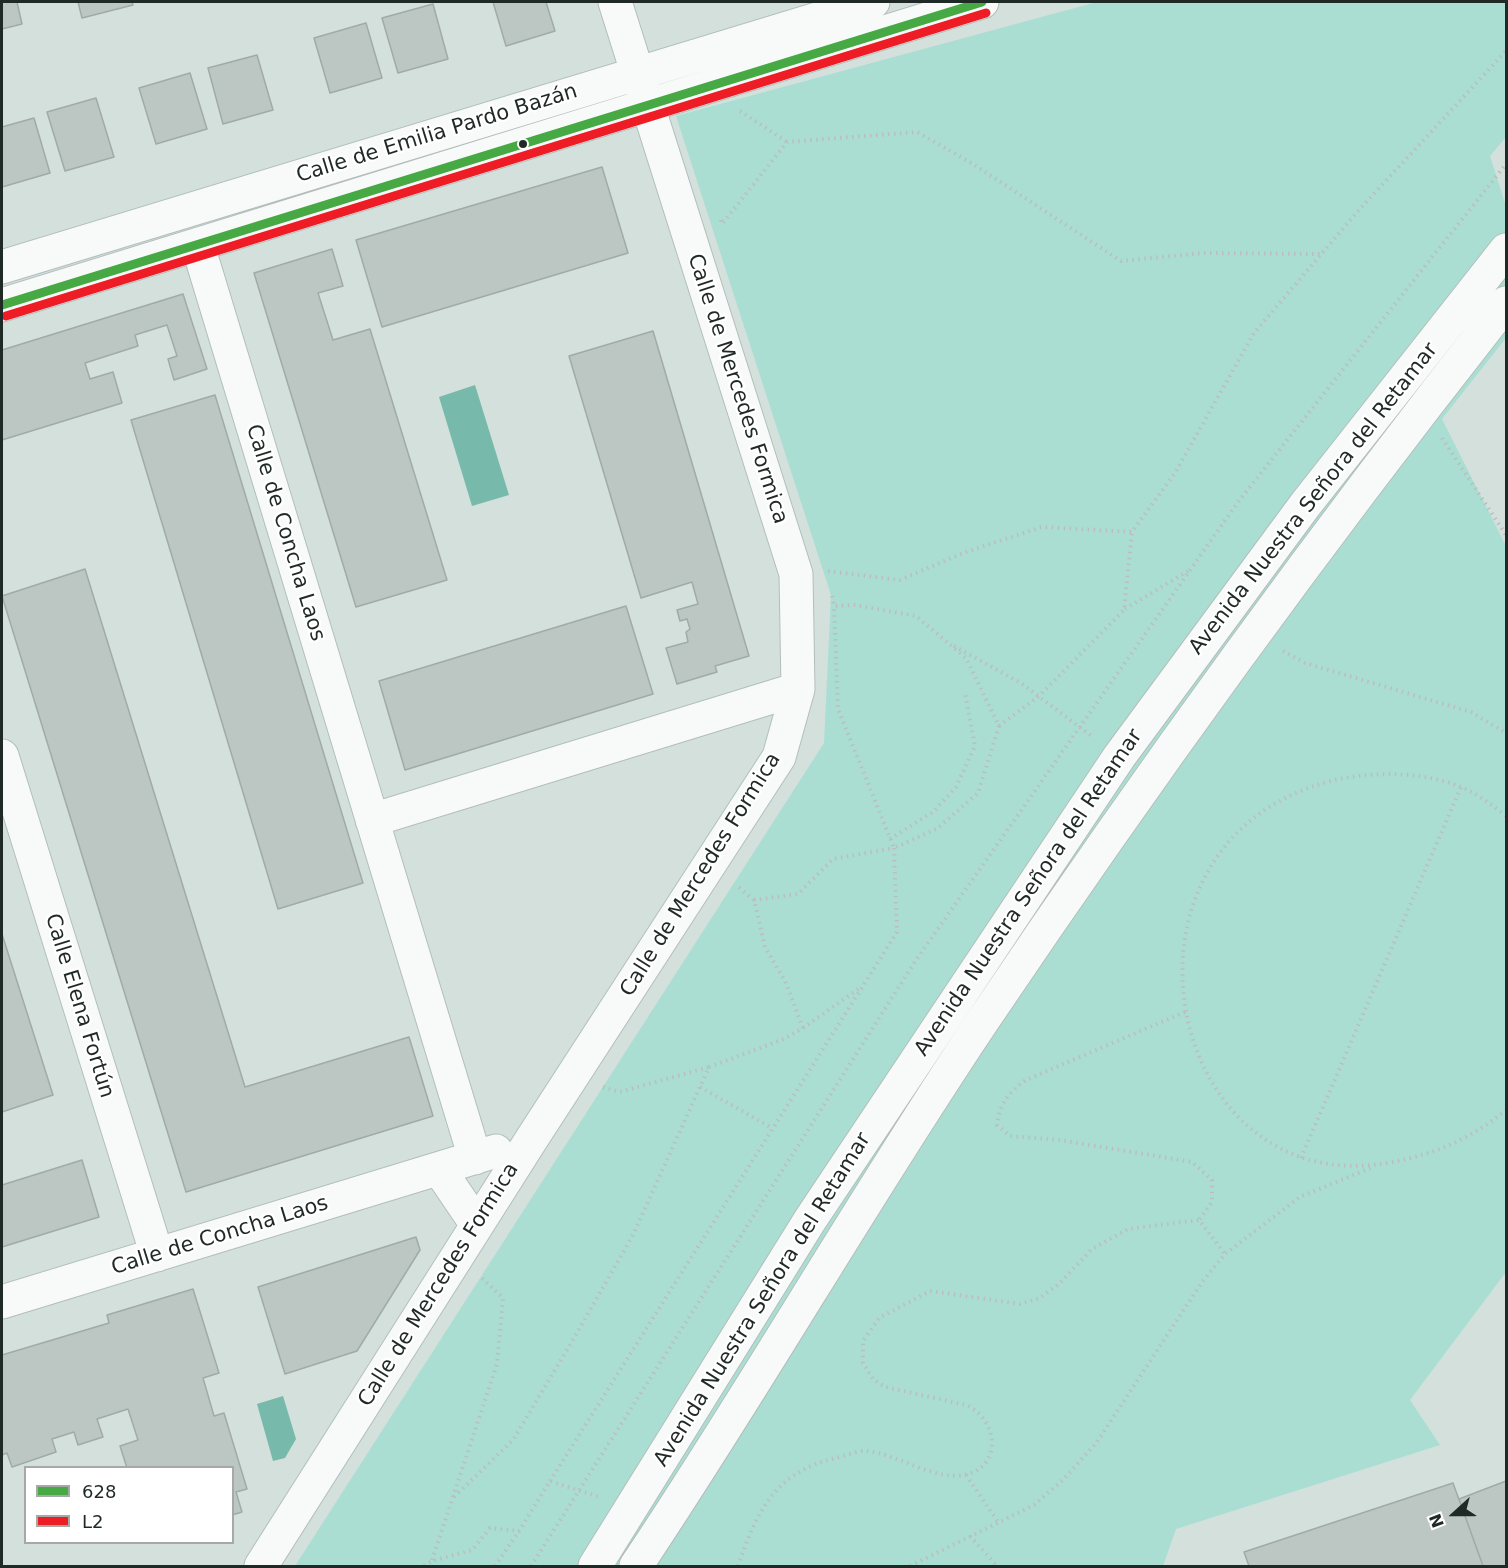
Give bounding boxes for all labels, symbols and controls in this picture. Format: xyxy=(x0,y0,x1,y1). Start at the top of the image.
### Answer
street label: Calle de Emilia Pardo Bazán xyxy=(293,79,581,189)
unlabelled marker xyxy=(517,138,529,150)
street label: Calle de Mercedes Formica xyxy=(681,251,793,527)
street label: Avenida Nuestra Señora del Retamar xyxy=(1184,338,1444,660)
street label: Calle de Concha Laos xyxy=(240,422,330,644)
street label: Avenida Nuestra Señora del Retamar xyxy=(910,725,1148,1061)
street label: Calle de Mercedes Formica xyxy=(615,749,787,1001)
street label: Calle Elena Fortún xyxy=(39,911,119,1101)
street label: Avenida Nuestra Señora del Retamar xyxy=(649,1128,877,1472)
street label: Calle de Mercedes Formica xyxy=(353,1159,525,1411)
street label: Calle de Concha Laos xyxy=(109,1191,331,1281)
legend xyxy=(24,1466,234,1544)
text: 628 xyxy=(82,1481,116,1502)
north arrow xyxy=(1424,1484,1484,1544)
text: L2 xyxy=(82,1511,103,1532)
text: N xyxy=(1425,1511,1448,1530)

